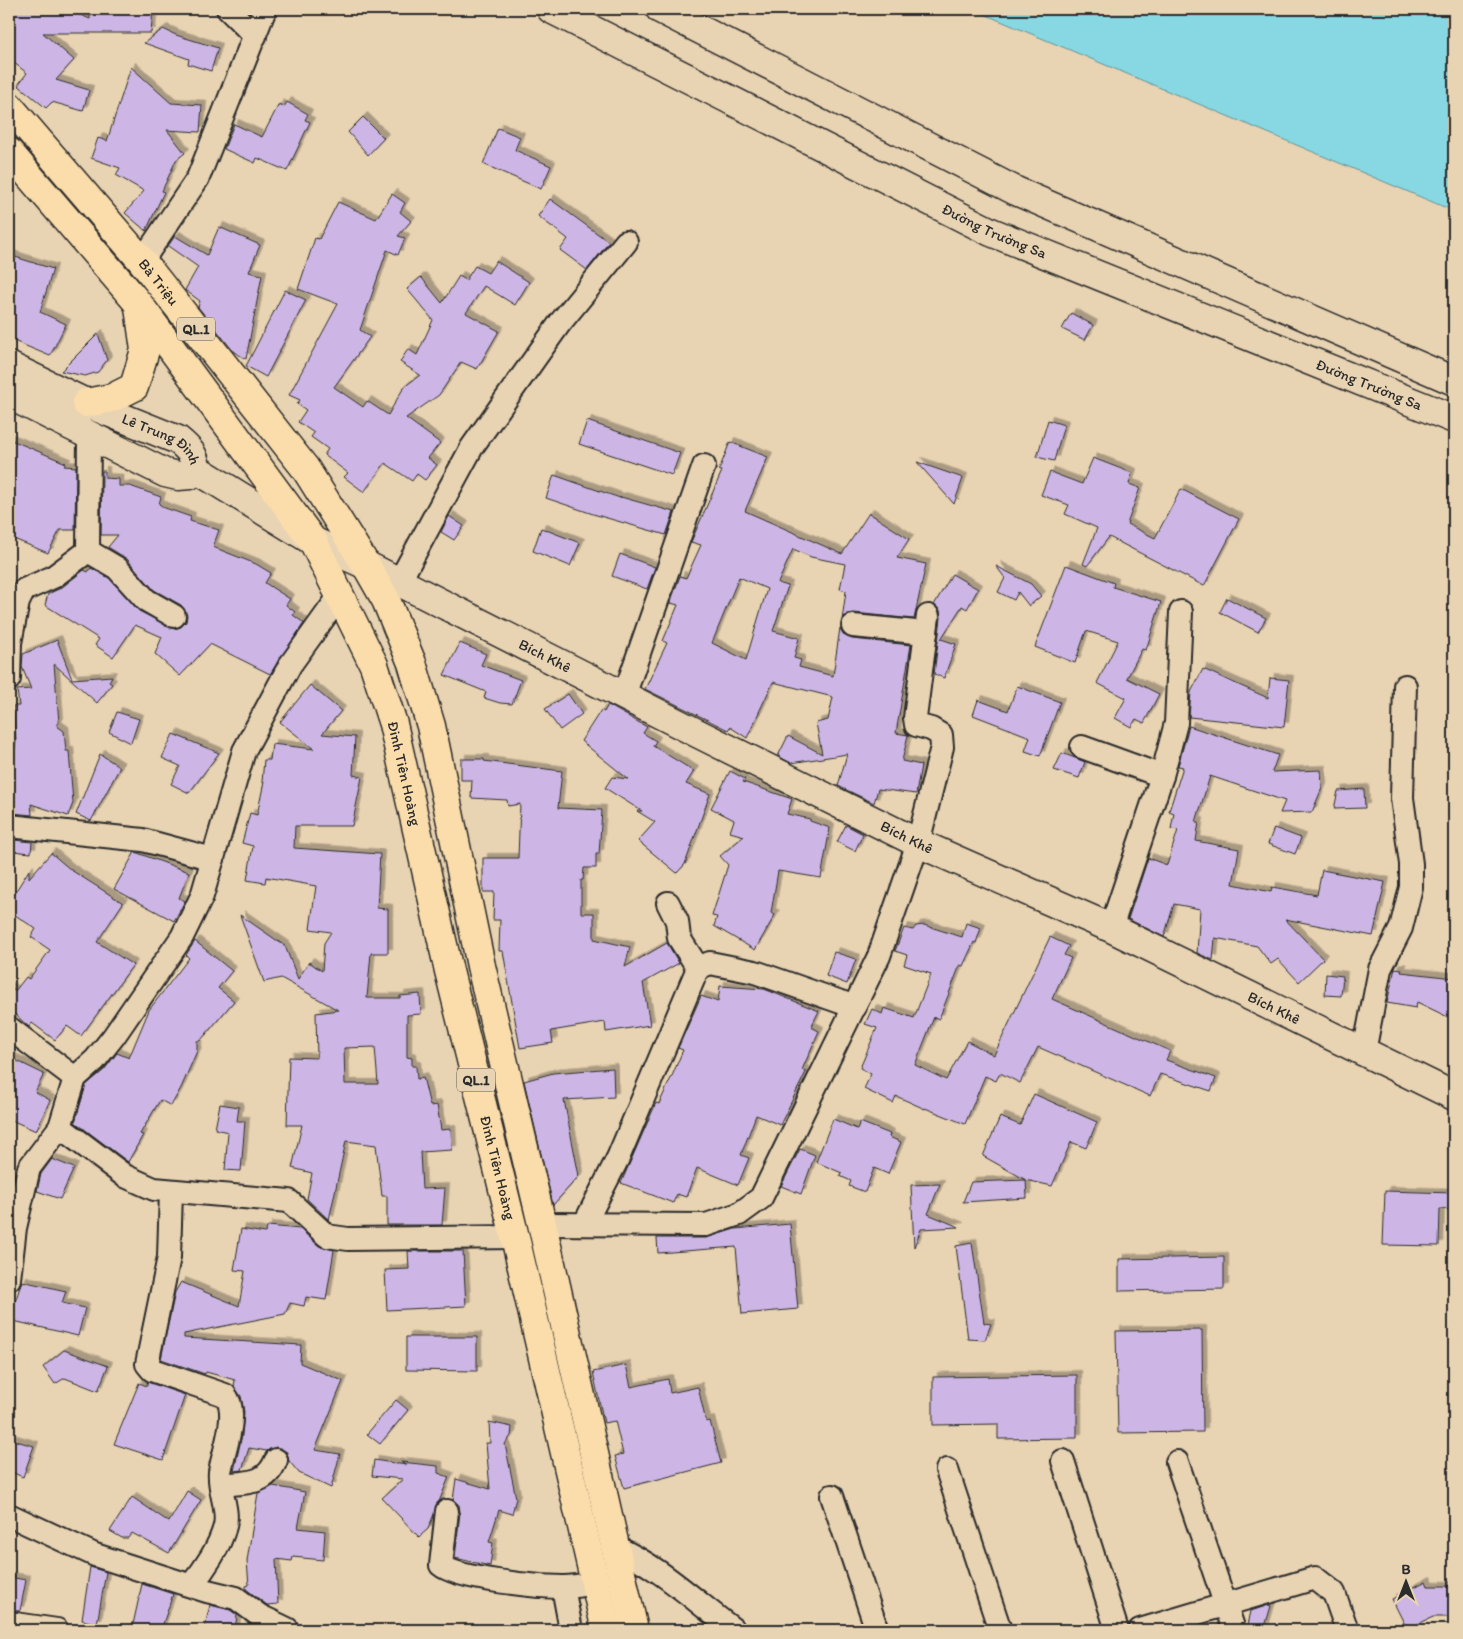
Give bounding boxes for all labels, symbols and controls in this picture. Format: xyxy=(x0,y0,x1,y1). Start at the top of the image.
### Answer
street label: Đường Trường Sa xyxy=(939,200,1049,263)
street label: Bà Triệu xyxy=(135,255,183,309)
road number: QL.1 xyxy=(177,318,215,340)
street label: Đường Trường Sa xyxy=(1313,355,1425,414)
street label: Lê Trung Đình xyxy=(119,409,204,467)
street label: Bích Khê xyxy=(516,635,574,676)
street label: Đinh Tiên Hoàng xyxy=(384,719,425,828)
street label: Bích Khê xyxy=(878,817,936,857)
street label: Bích Khê xyxy=(1245,987,1303,1028)
road number: QL.1 xyxy=(457,1068,495,1092)
street label: Đinh Tiên Hoàng xyxy=(476,1114,519,1222)
north arrow xyxy=(1380,1556,1430,1606)
text: B xyxy=(1401,1561,1411,1578)

